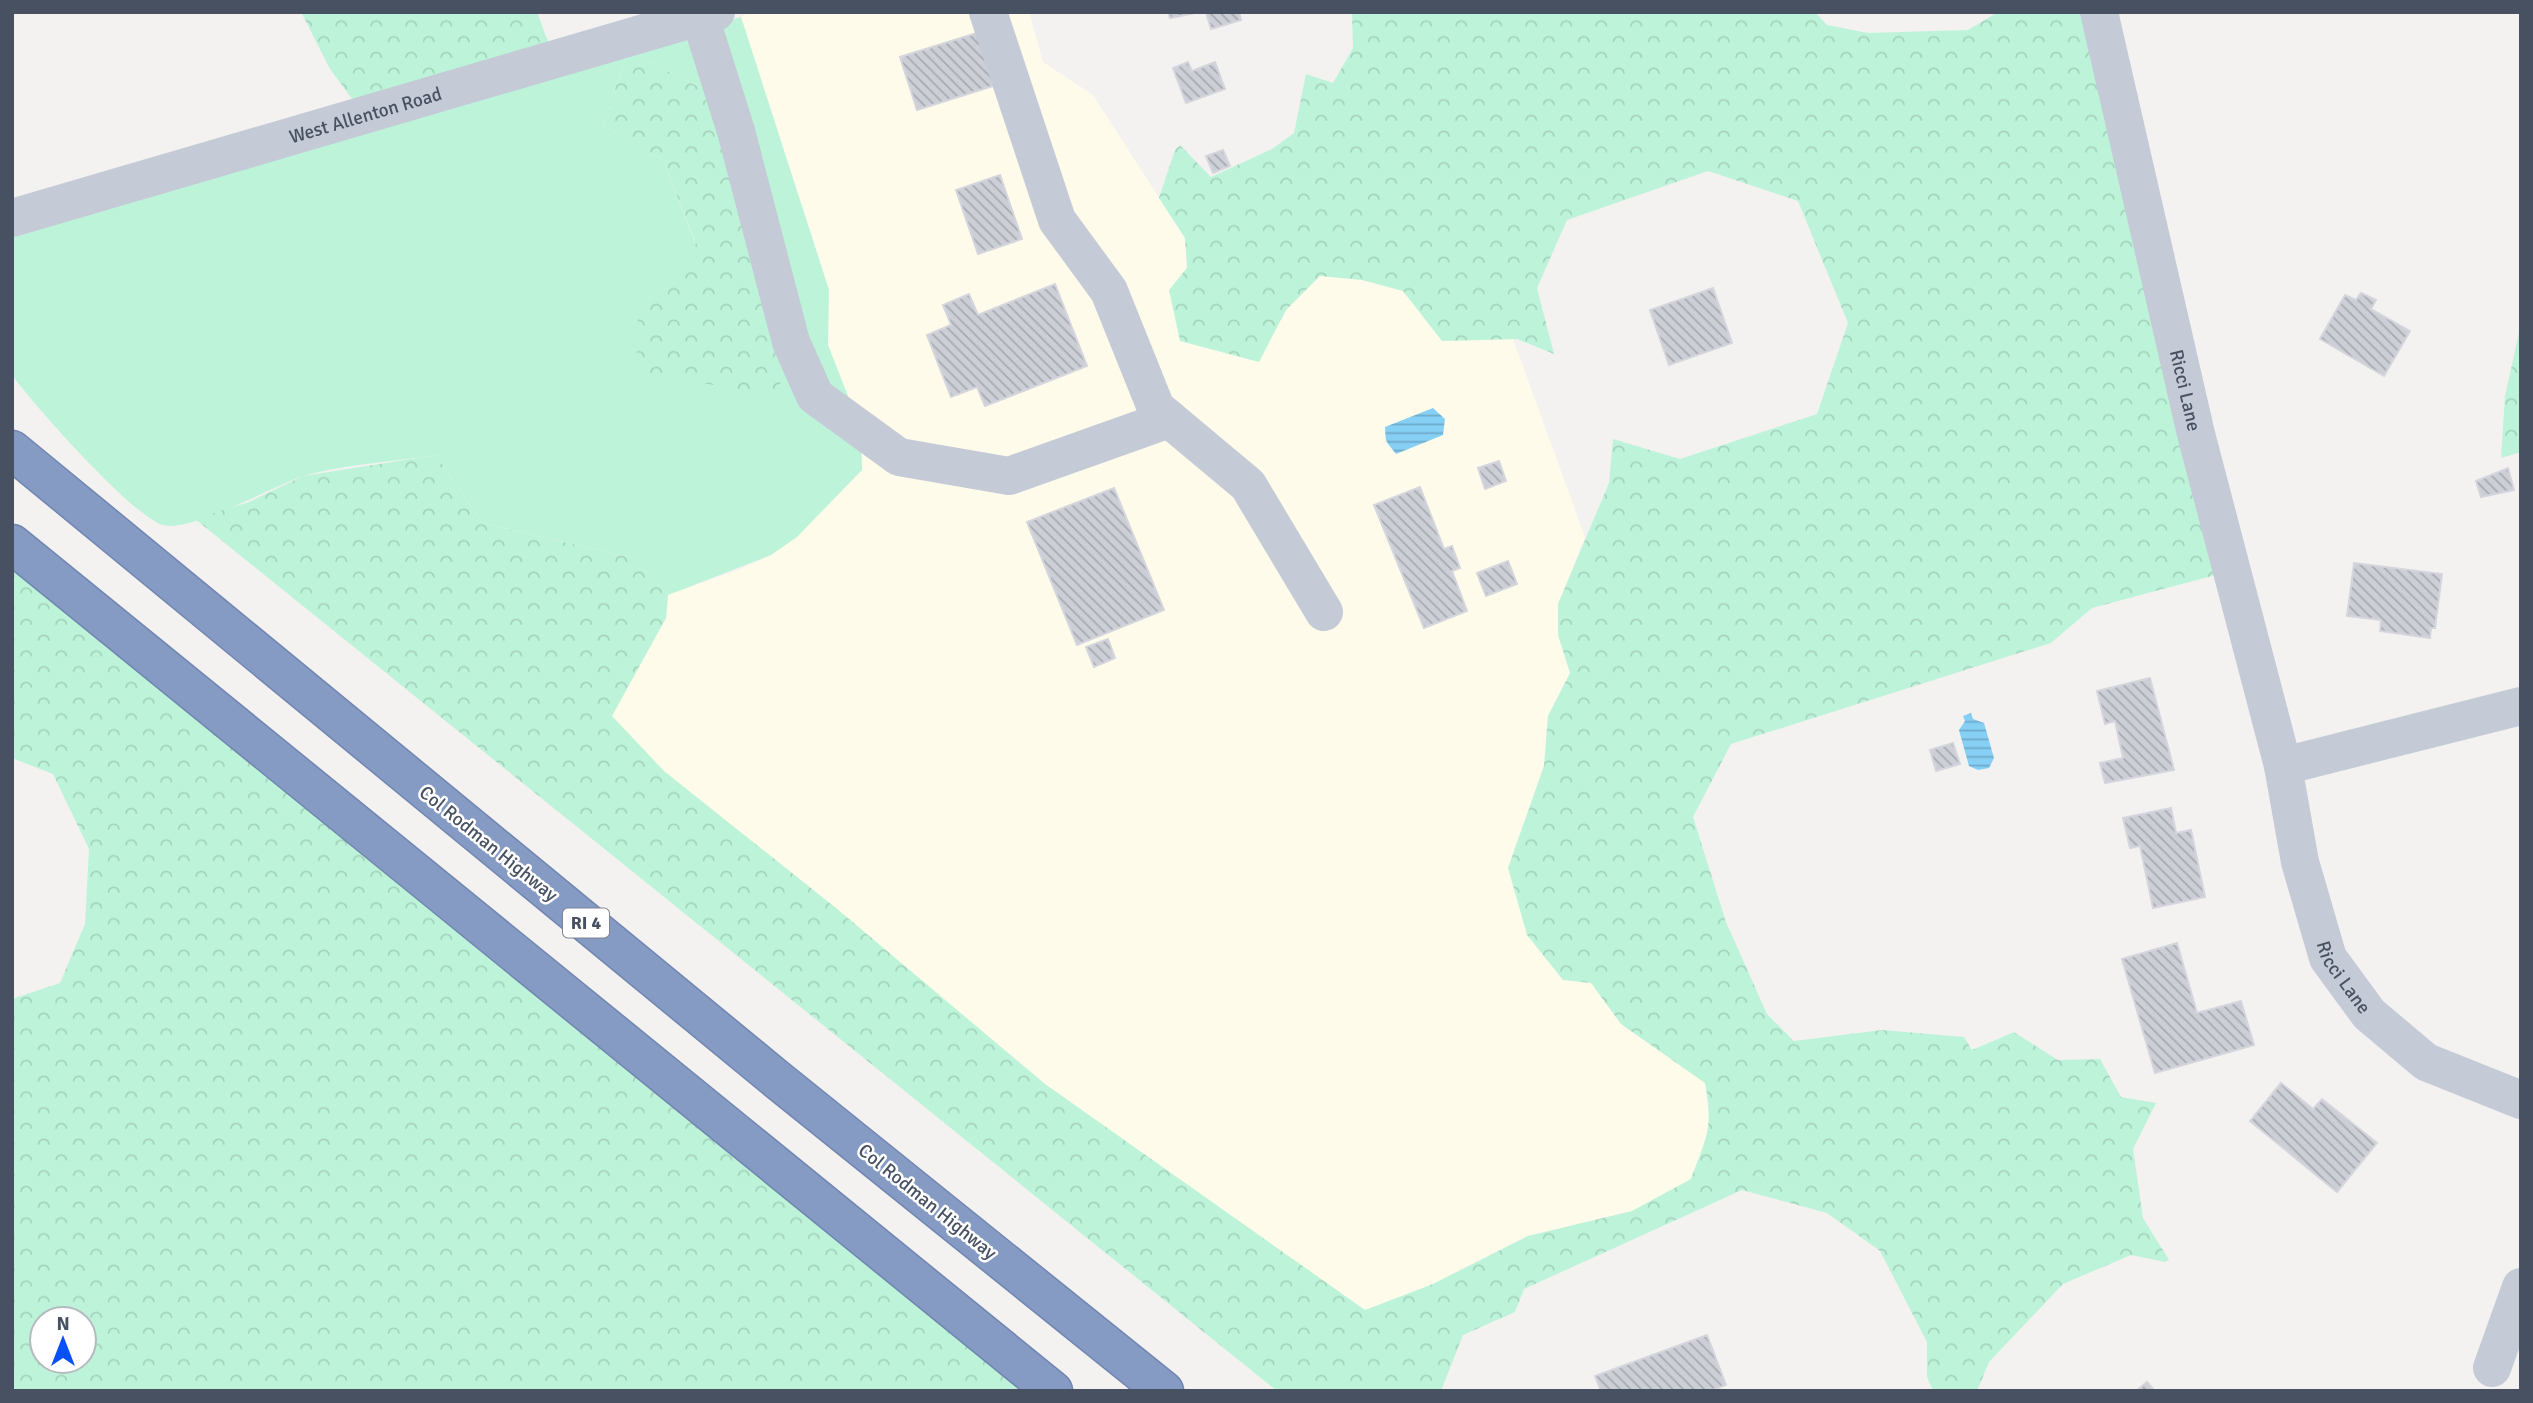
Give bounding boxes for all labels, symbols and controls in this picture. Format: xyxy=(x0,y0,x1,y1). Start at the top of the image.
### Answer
street label: West Allenton Road xyxy=(286,82,445,149)
street label: Ricci Lane xyxy=(2164,347,2206,434)
street label: Col Rodman Highway xyxy=(414,781,563,907)
road number: RI 4 xyxy=(563,908,609,938)
street label: Ricci Lane xyxy=(2311,938,2376,1019)
street label: Col Rodman Highway xyxy=(853,1139,1002,1265)
north arrow xyxy=(28,1305,98,1375)
text: N xyxy=(56,1312,70,1336)

